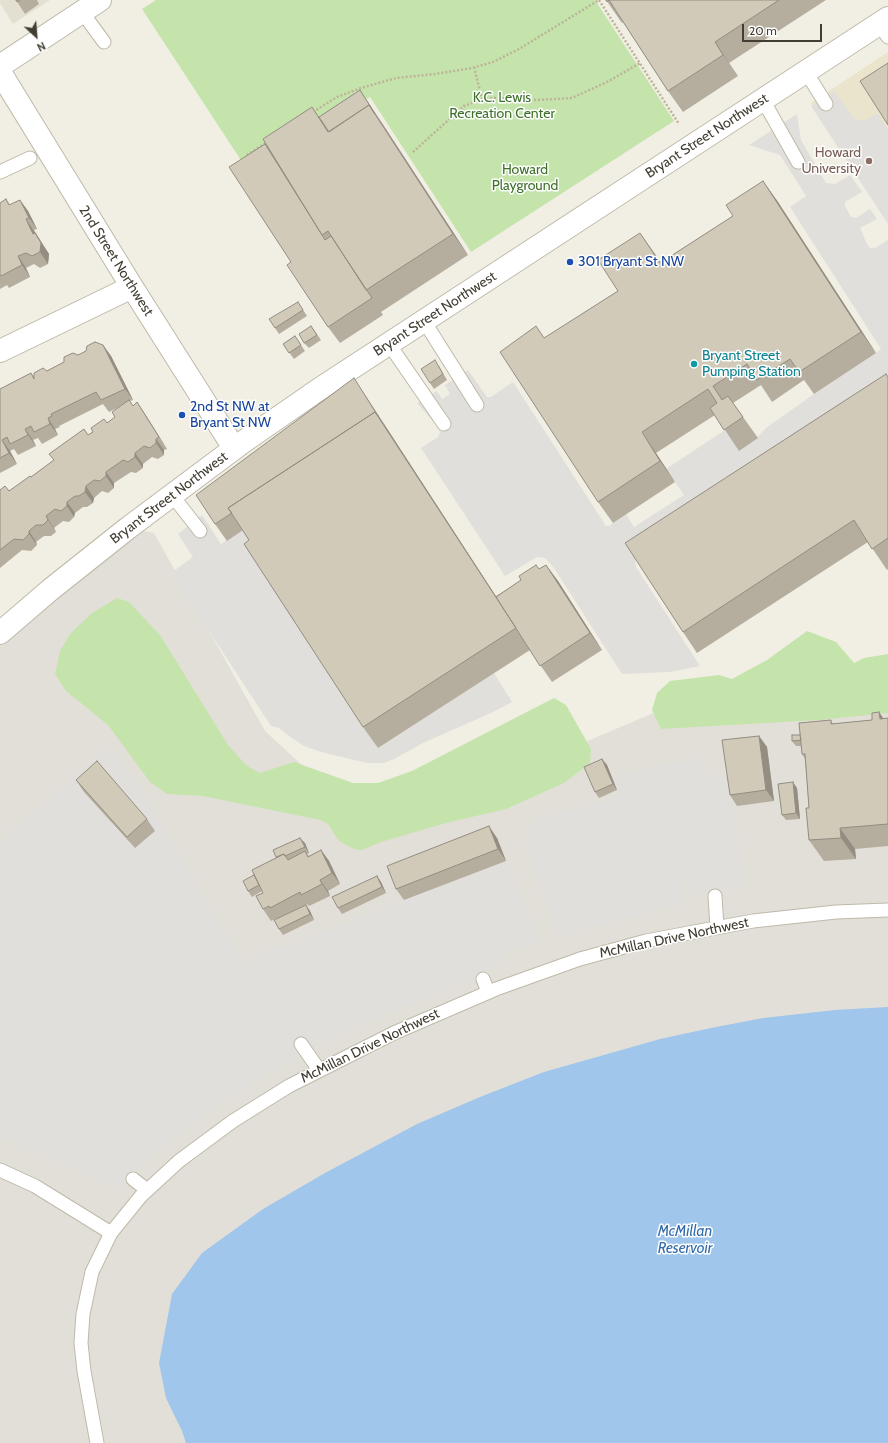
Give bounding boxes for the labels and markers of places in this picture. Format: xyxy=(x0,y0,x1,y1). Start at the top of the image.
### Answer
place label: Howard University xyxy=(801,145,861,178)
marker: Howard University xyxy=(864,156,874,166)
place label: 301 Bryant St NW xyxy=(578,254,684,270)
marker: 301 Bryant St NW xyxy=(565,257,575,267)
place label: Bryant Street Pumping Station xyxy=(702,348,801,380)
marker: Bryant Street Pumping Station xyxy=(689,359,699,369)
place label: 2nd St NW at Bryant St NW xyxy=(190,399,271,432)
marker: 2nd St NW at Bryant St NW xyxy=(177,410,187,420)

